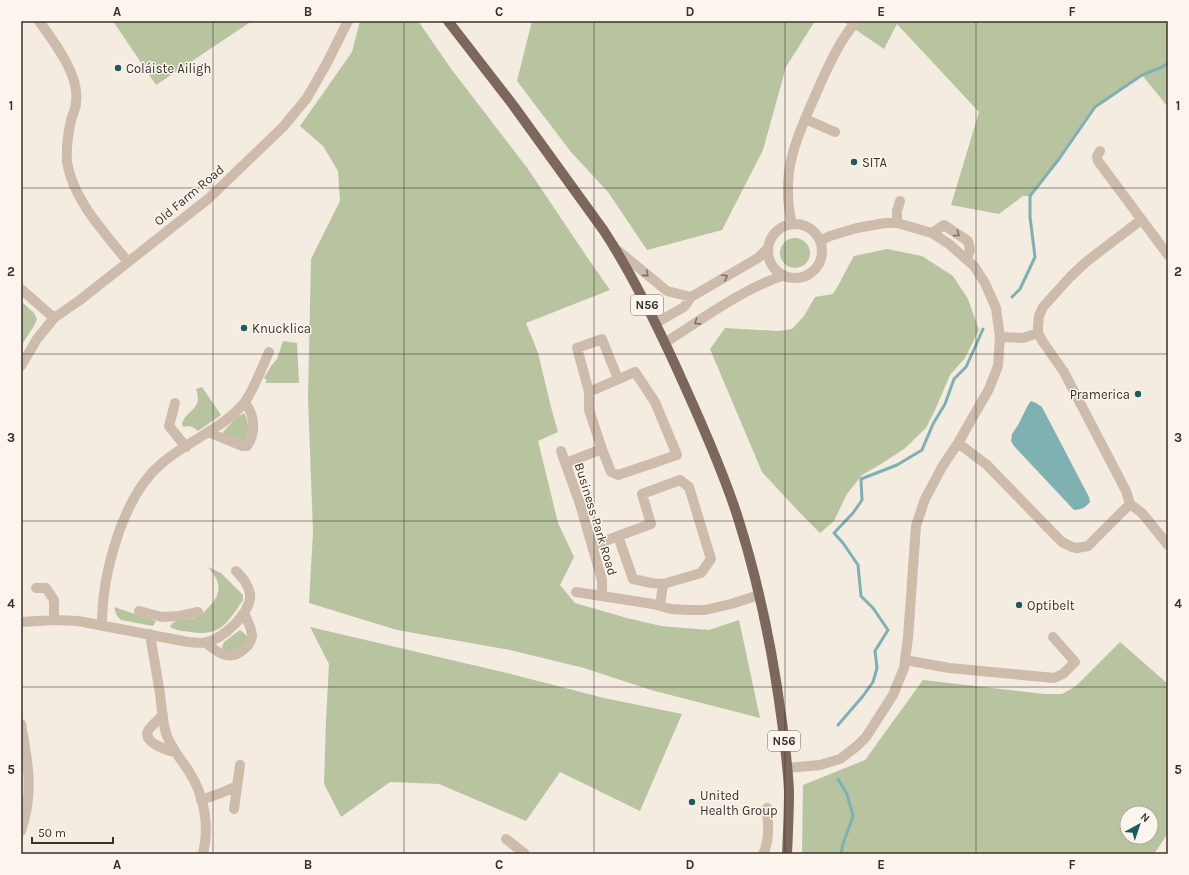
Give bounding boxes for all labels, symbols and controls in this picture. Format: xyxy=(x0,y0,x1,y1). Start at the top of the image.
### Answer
text: A xyxy=(113,4,121,19)
text: B xyxy=(304,4,312,19)
text: C xyxy=(495,4,503,19)
text: D xyxy=(686,4,695,19)
text: E xyxy=(877,4,885,19)
text: F xyxy=(1068,4,1076,19)
place label: Coláiste Ailigh xyxy=(126,61,211,76)
marker: Coláiste Ailigh xyxy=(113,63,123,73)
text: 1 xyxy=(9,98,13,113)
text: 1 xyxy=(1176,98,1180,113)
place label: SITA xyxy=(862,155,887,170)
marker: SITA xyxy=(849,157,859,167)
street label: Old Farm Road xyxy=(151,161,227,229)
one-way arrow xyxy=(953,229,960,237)
text: 2 xyxy=(7,264,15,279)
text: 2 xyxy=(1174,264,1182,279)
one-way arrow xyxy=(641,269,649,276)
one-way arrow xyxy=(721,275,728,282)
road number: N56 xyxy=(631,295,663,315)
one-way arrow xyxy=(694,317,701,325)
place label: Knucklica xyxy=(252,321,311,336)
marker: Knucklica xyxy=(239,323,249,333)
place label: Pramerica xyxy=(1070,387,1130,402)
marker: Pramerica xyxy=(1133,389,1143,399)
text: 3 xyxy=(7,430,15,445)
text: 3 xyxy=(1174,430,1182,445)
street label: Business Park Road xyxy=(572,461,620,577)
text: 4 xyxy=(7,596,15,611)
text: 4 xyxy=(1174,596,1182,611)
place label: Optibelt xyxy=(1027,598,1075,613)
marker: Optibelt xyxy=(1014,600,1024,610)
road number: N56 xyxy=(768,731,800,751)
text: 5 xyxy=(7,762,15,777)
text: 5 xyxy=(1174,762,1182,777)
place label: United Health Group xyxy=(700,788,778,818)
marker: United Health Group xyxy=(687,797,697,807)
north arrow xyxy=(1119,805,1159,845)
text: N xyxy=(1138,810,1152,825)
scale bar xyxy=(32,819,113,845)
text: 50 m xyxy=(38,826,66,840)
text: A xyxy=(113,857,121,872)
text: B xyxy=(304,857,312,872)
text: C xyxy=(495,857,503,872)
text: D xyxy=(686,857,695,872)
text: E xyxy=(877,857,885,872)
text: F xyxy=(1068,857,1076,872)

